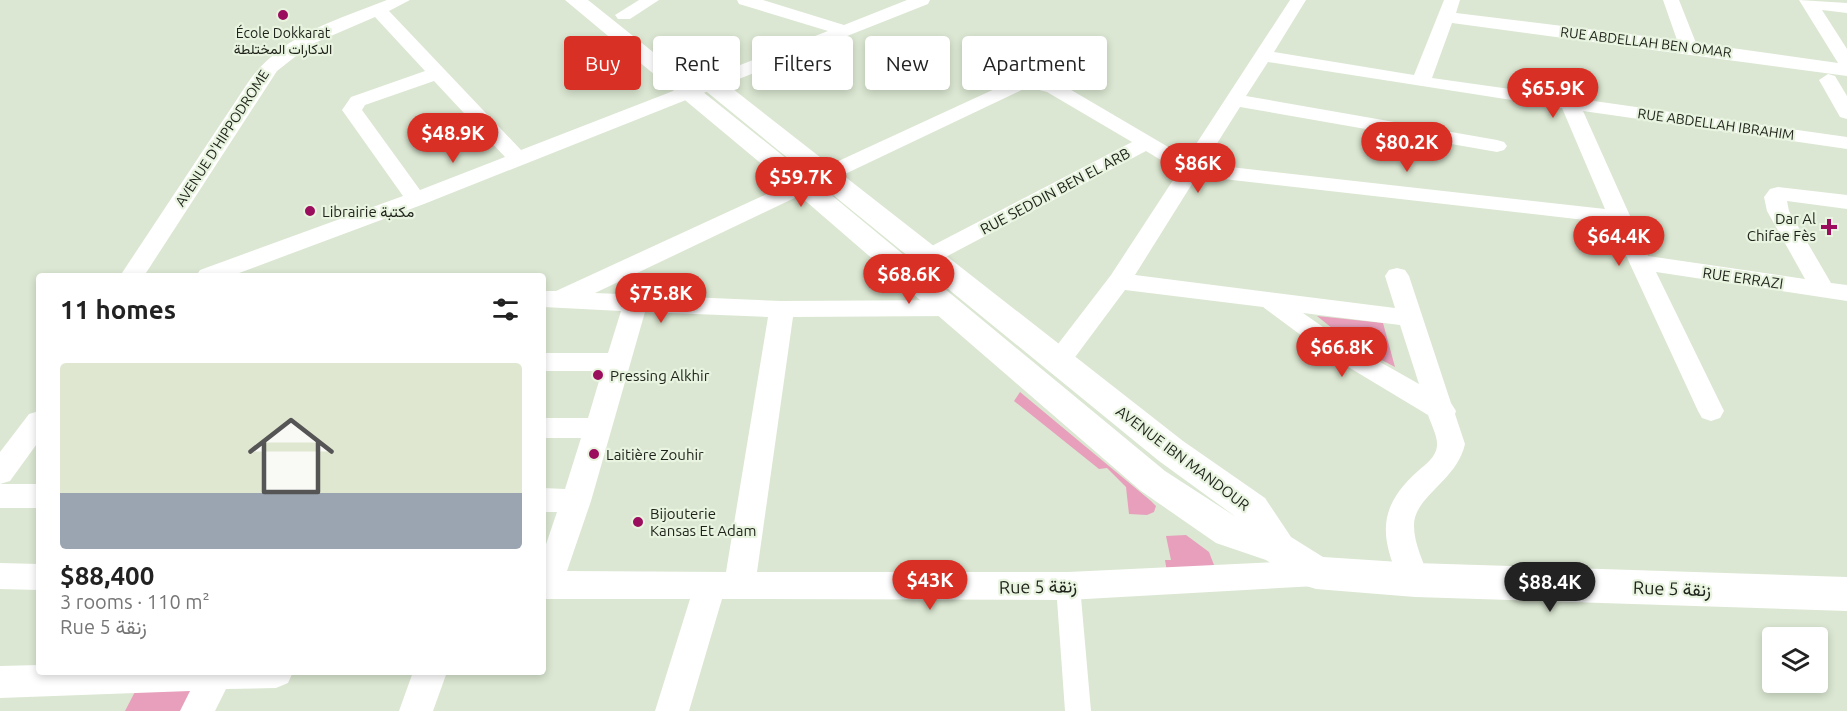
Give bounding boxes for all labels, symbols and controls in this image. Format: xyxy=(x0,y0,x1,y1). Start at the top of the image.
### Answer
marker: École Dokkarat الدكارات المختلطة xyxy=(276,8,290,22)
place label: École Dokkarat الدكارات المختلطة xyxy=(234,24,332,58)
street label: RUE ABDELLAH BEN OMAR xyxy=(1559,24,1733,60)
chip: Buy xyxy=(564,36,641,90)
chip: Rent xyxy=(653,36,740,90)
chip: Filters xyxy=(752,36,853,90)
chip: New xyxy=(865,36,950,90)
chip: Apartment xyxy=(962,36,1107,90)
street label: AVENUE D'HIPPODROME xyxy=(172,67,272,209)
pin: $65.9K xyxy=(1504,68,1602,119)
text: $65.9K xyxy=(1521,76,1585,99)
street label: RUE ABDELLAH IBRAHIM xyxy=(1637,105,1795,143)
pin: $48.9K xyxy=(404,113,502,164)
text: $48.9K xyxy=(421,121,485,144)
pin: $80.2K xyxy=(1358,122,1456,173)
text: $80.2K xyxy=(1375,130,1439,153)
pin: $86K xyxy=(1162,143,1234,194)
street label: RUE SEDDIN BEN EL ARB xyxy=(977,144,1133,238)
text: $86K xyxy=(1174,151,1222,174)
pin: $59.7K xyxy=(752,157,850,208)
text: $59.7K xyxy=(769,165,833,188)
place label: Librairie مكتبة xyxy=(322,203,414,221)
marker: Librairie مكتبة xyxy=(303,204,317,218)
place label: Dar Al Chifae Fès xyxy=(1747,210,1816,244)
pin: $64.4K xyxy=(1570,216,1668,267)
marker: Dar Al Chifae Fès xyxy=(1820,218,1838,236)
text: $64.4K xyxy=(1587,224,1651,247)
pin: $68.6K xyxy=(860,254,958,305)
text: $68.6K xyxy=(877,262,941,285)
street label: RUE ERRAZI xyxy=(1702,264,1784,292)
pin: $75.8K xyxy=(612,273,710,324)
text: $75.8K xyxy=(629,281,693,304)
icon: filters xyxy=(489,293,522,326)
text: 11 homes xyxy=(60,295,176,324)
pin: $66.8K xyxy=(1293,327,1391,378)
text: $66.8K xyxy=(1310,335,1374,358)
place label: Pressing Alkhir xyxy=(610,367,710,384)
marker: Pressing Alkhir xyxy=(591,368,605,382)
icon: home xyxy=(237,402,345,510)
street label: AVENUE IBN MANDOUR xyxy=(1113,402,1253,514)
place label: Laitière Zouhir xyxy=(606,446,704,463)
marker: Laitière Zouhir xyxy=(587,447,601,461)
place label: Bijouterie Kansas Et Adam xyxy=(650,505,756,539)
marker: Bijouterie Kansas Et Adam xyxy=(631,515,645,529)
pin: $43K xyxy=(894,560,966,611)
text: $88,400 xyxy=(60,561,154,590)
pin: $88.4K xyxy=(1501,562,1599,613)
text: $43K xyxy=(906,568,954,591)
text: $88.4K xyxy=(1518,570,1582,593)
street label: Rue 5 زنقة xyxy=(999,575,1077,599)
street label: Rue 5 زنقة xyxy=(1633,577,1711,601)
text: 3 rooms · 110 m² xyxy=(60,590,210,613)
text: Rue 5 زنقة xyxy=(60,615,147,638)
map controls xyxy=(1762,627,1828,693)
button: layers xyxy=(1762,627,1828,693)

